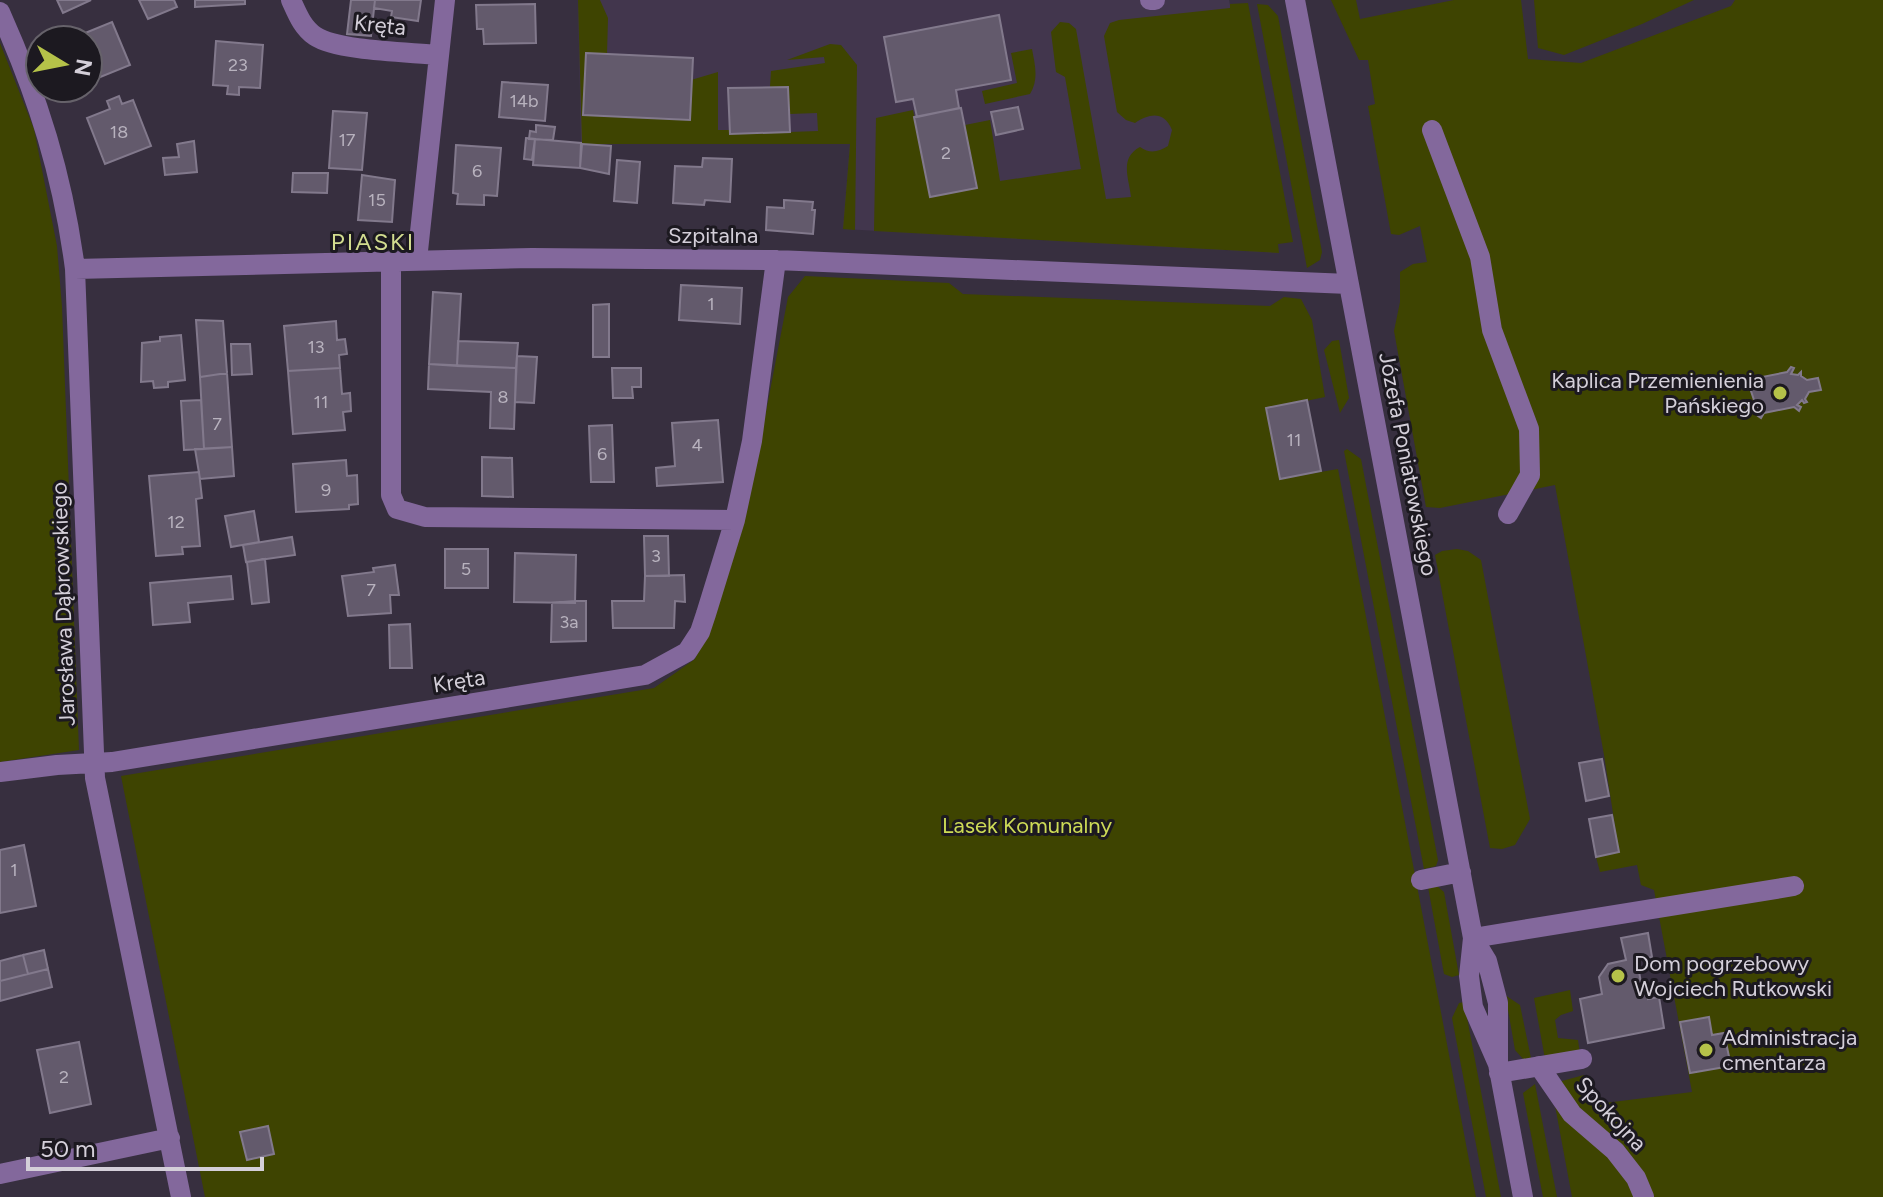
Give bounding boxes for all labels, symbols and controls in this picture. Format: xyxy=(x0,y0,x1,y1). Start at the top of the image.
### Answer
street label: Kręta xyxy=(353,9,407,41)
north arrow xyxy=(24,24,104,104)
house number: 23 xyxy=(228,54,248,76)
text: N xyxy=(68,57,98,78)
house number: 14b xyxy=(509,90,539,112)
house number: 18 xyxy=(110,121,128,143)
house number: 17 xyxy=(338,129,356,151)
house number: 2 xyxy=(941,142,951,164)
house number: 6 xyxy=(472,160,482,182)
house number: 15 xyxy=(368,189,386,211)
street label: Szpitalna xyxy=(668,222,758,249)
district label: PIASKI xyxy=(331,227,415,256)
house number: 1 xyxy=(707,293,715,315)
house number: 13 xyxy=(307,336,325,358)
street label: Józefa Poniatowskiego xyxy=(1373,350,1443,578)
place label: Kaplica Przemienienia Pańskiego xyxy=(1551,367,1764,419)
marker: Kaplica Przemienienia Pańskiego xyxy=(1771,384,1789,402)
house number: 8 xyxy=(497,386,509,408)
house number: 11 xyxy=(314,391,328,413)
house number: 7 xyxy=(212,413,222,435)
house number: 11 xyxy=(1287,429,1301,451)
house number: 4 xyxy=(691,434,703,456)
house number: 6 xyxy=(597,443,607,465)
house number: 9 xyxy=(321,479,331,501)
street label: Jarosława Dąbrowskiego xyxy=(45,482,81,726)
house number: 12 xyxy=(167,511,185,533)
house number: 3 xyxy=(651,545,661,567)
house number: 5 xyxy=(461,558,471,580)
house number: 7 xyxy=(366,579,376,601)
house number: 3a xyxy=(560,611,578,633)
street label: Kręta xyxy=(431,664,487,698)
park label: Lasek Komunalny xyxy=(942,812,1112,839)
house number: 1 xyxy=(10,859,18,881)
place label: Dom pogrzebowy Wojciech Rutkowski xyxy=(1634,950,1832,1002)
marker: Dom pogrzebowy Wojciech Rutkowski xyxy=(1609,967,1627,985)
place label: Administracja cmentarza xyxy=(1722,1024,1857,1076)
marker: Administracja cmentarza xyxy=(1697,1041,1715,1059)
house number: 2 xyxy=(59,1066,69,1088)
street label: Spokojna xyxy=(1570,1071,1652,1157)
scale bar xyxy=(28,1121,262,1171)
text: 50 m xyxy=(40,1134,96,1163)

